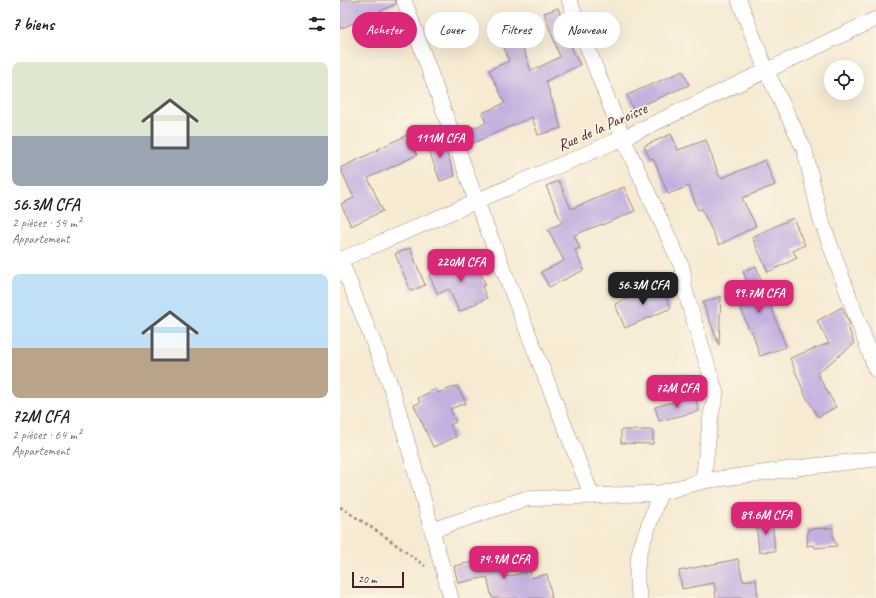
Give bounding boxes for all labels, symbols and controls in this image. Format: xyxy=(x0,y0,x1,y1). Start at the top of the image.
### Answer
chip: Acheter xyxy=(352,12,417,48)
chip: Louer xyxy=(425,12,479,48)
chip: Filtres xyxy=(487,12,545,48)
chip: Nouveau xyxy=(553,12,620,48)
icon: filters xyxy=(306,13,328,35)
text: 7 biens xyxy=(12,14,54,35)
map controls xyxy=(824,60,864,100)
button: locate xyxy=(824,60,864,100)
icon: home xyxy=(134,88,206,160)
street label: Rue de la Paroisse xyxy=(555,98,652,155)
pin: 111M CFA xyxy=(399,125,481,159)
text: 111M CFA xyxy=(416,130,464,146)
text: 56.3M CFA xyxy=(12,194,80,215)
text: 2 pièces · 54 m² xyxy=(12,215,81,231)
text: Appartement xyxy=(12,231,70,247)
pin: 220M CFA xyxy=(420,249,502,283)
text: 220M CFA xyxy=(437,254,485,270)
pin: 56.3M CFA xyxy=(597,272,689,306)
text: 56.3M CFA xyxy=(617,277,669,293)
pin: 99.7M CFA xyxy=(713,280,805,314)
text: 99.7M CFA xyxy=(733,285,785,301)
icon: home xyxy=(134,300,206,372)
pin: 72M CFA xyxy=(640,375,714,409)
text: 72M CFA xyxy=(655,380,699,396)
text: 72M CFA xyxy=(12,406,68,427)
text: 2 pièces · 64 m² xyxy=(12,427,81,443)
text: Appartement xyxy=(12,443,70,459)
pin: 89.6M CFA xyxy=(720,502,812,536)
text: 89.6M CFA xyxy=(740,507,792,523)
pin: 74.9M CFA xyxy=(458,546,550,580)
text: 74.9M CFA xyxy=(478,551,530,567)
scale bar xyxy=(352,570,404,589)
text: 20 m xyxy=(358,572,377,586)

